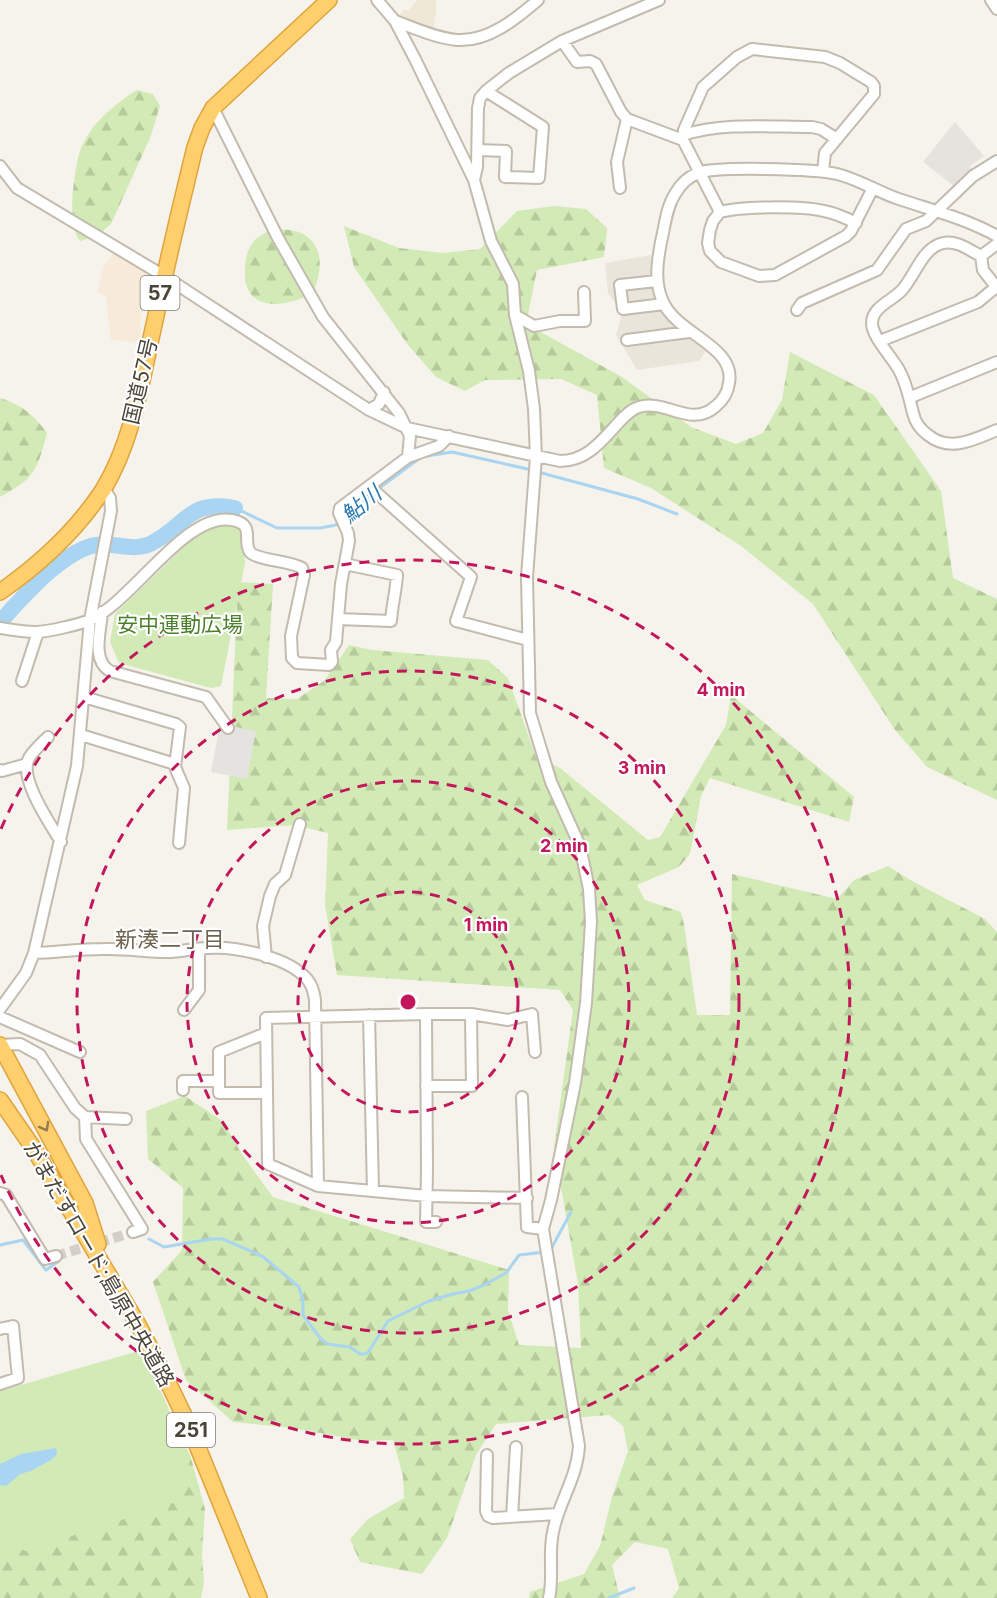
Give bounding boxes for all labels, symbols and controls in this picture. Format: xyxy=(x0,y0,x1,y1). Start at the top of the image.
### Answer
road number: 57 xyxy=(140,276,180,310)
street label: 国道57号 xyxy=(118,335,162,427)
water label: 鮎川 xyxy=(336,479,388,528)
park label: 安中運動広場 xyxy=(117,612,243,637)
text: 4 min xyxy=(697,679,745,700)
text: 3 min xyxy=(618,757,666,778)
text: 2 min xyxy=(540,835,588,856)
text: 1 min xyxy=(464,914,508,935)
district label: 新湊二丁目 xyxy=(115,926,225,952)
centre of rings xyxy=(398,992,418,1012)
one-way arrow xyxy=(38,1121,49,1131)
street label: がまだすロード;島原中央道路 xyxy=(18,1137,180,1391)
road number: 251 xyxy=(167,1413,215,1447)

